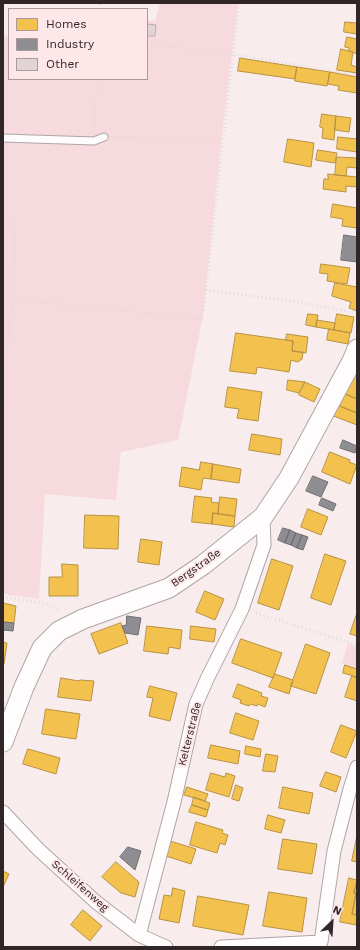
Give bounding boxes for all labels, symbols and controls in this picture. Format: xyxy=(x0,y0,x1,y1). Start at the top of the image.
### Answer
legend xyxy=(8,8,148,80)
text: Homes xyxy=(46,17,87,31)
text: Industry xyxy=(46,37,94,51)
text: Other xyxy=(46,57,79,71)
street label: Bergstraße xyxy=(169,546,223,590)
street label: Kelterstraße xyxy=(176,701,204,767)
street label: Schleifenweg xyxy=(49,858,111,914)
north arrow xyxy=(312,902,352,942)
text: N xyxy=(331,903,344,918)

